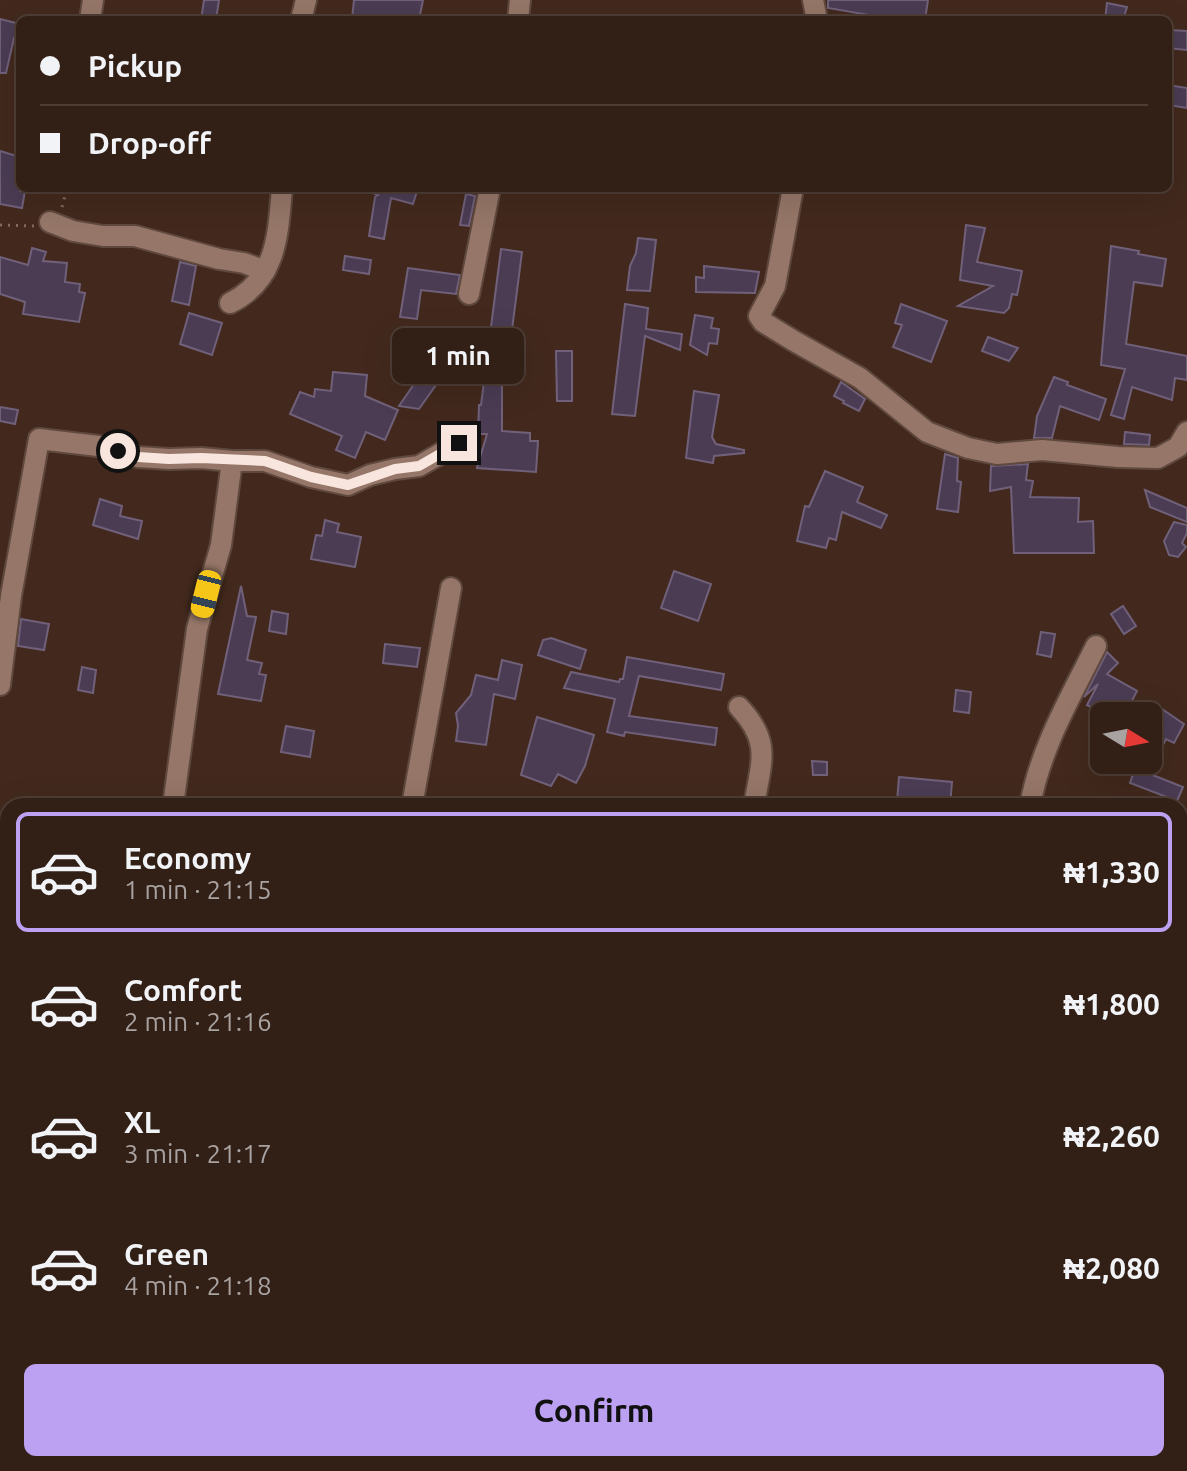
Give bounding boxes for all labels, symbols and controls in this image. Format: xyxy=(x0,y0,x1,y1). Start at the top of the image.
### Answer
text: Pickup xyxy=(88,49,182,83)
text: Drop-off xyxy=(88,126,211,160)
callout: 1 min xyxy=(393,327,525,383)
text: 1 min xyxy=(425,341,491,370)
route end xyxy=(441,425,477,461)
route start xyxy=(100,433,136,469)
car xyxy=(189,568,223,620)
north arrow xyxy=(1090,702,1162,774)
map controls xyxy=(1090,702,1162,774)
icon: car xyxy=(28,836,100,908)
text: Economy xyxy=(124,841,251,875)
text: ₦1,330 xyxy=(1063,855,1160,889)
text: 1 min · 21:15 xyxy=(124,875,272,904)
icon: car xyxy=(28,968,100,1040)
text: Comfort xyxy=(124,973,242,1007)
text: ₦1,800 xyxy=(1063,987,1160,1021)
text: 2 min · 21:16 xyxy=(124,1007,272,1036)
icon: car xyxy=(28,1100,100,1172)
text: XL xyxy=(124,1105,160,1139)
text: ₦2,260 xyxy=(1063,1119,1160,1153)
text: 3 min · 21:17 xyxy=(124,1139,272,1168)
icon: car xyxy=(28,1232,100,1304)
text: Green xyxy=(124,1237,209,1271)
text: ₦2,080 xyxy=(1063,1251,1160,1285)
text: 4 min · 21:18 xyxy=(124,1271,272,1300)
button: Confirm xyxy=(24,1364,1164,1456)

